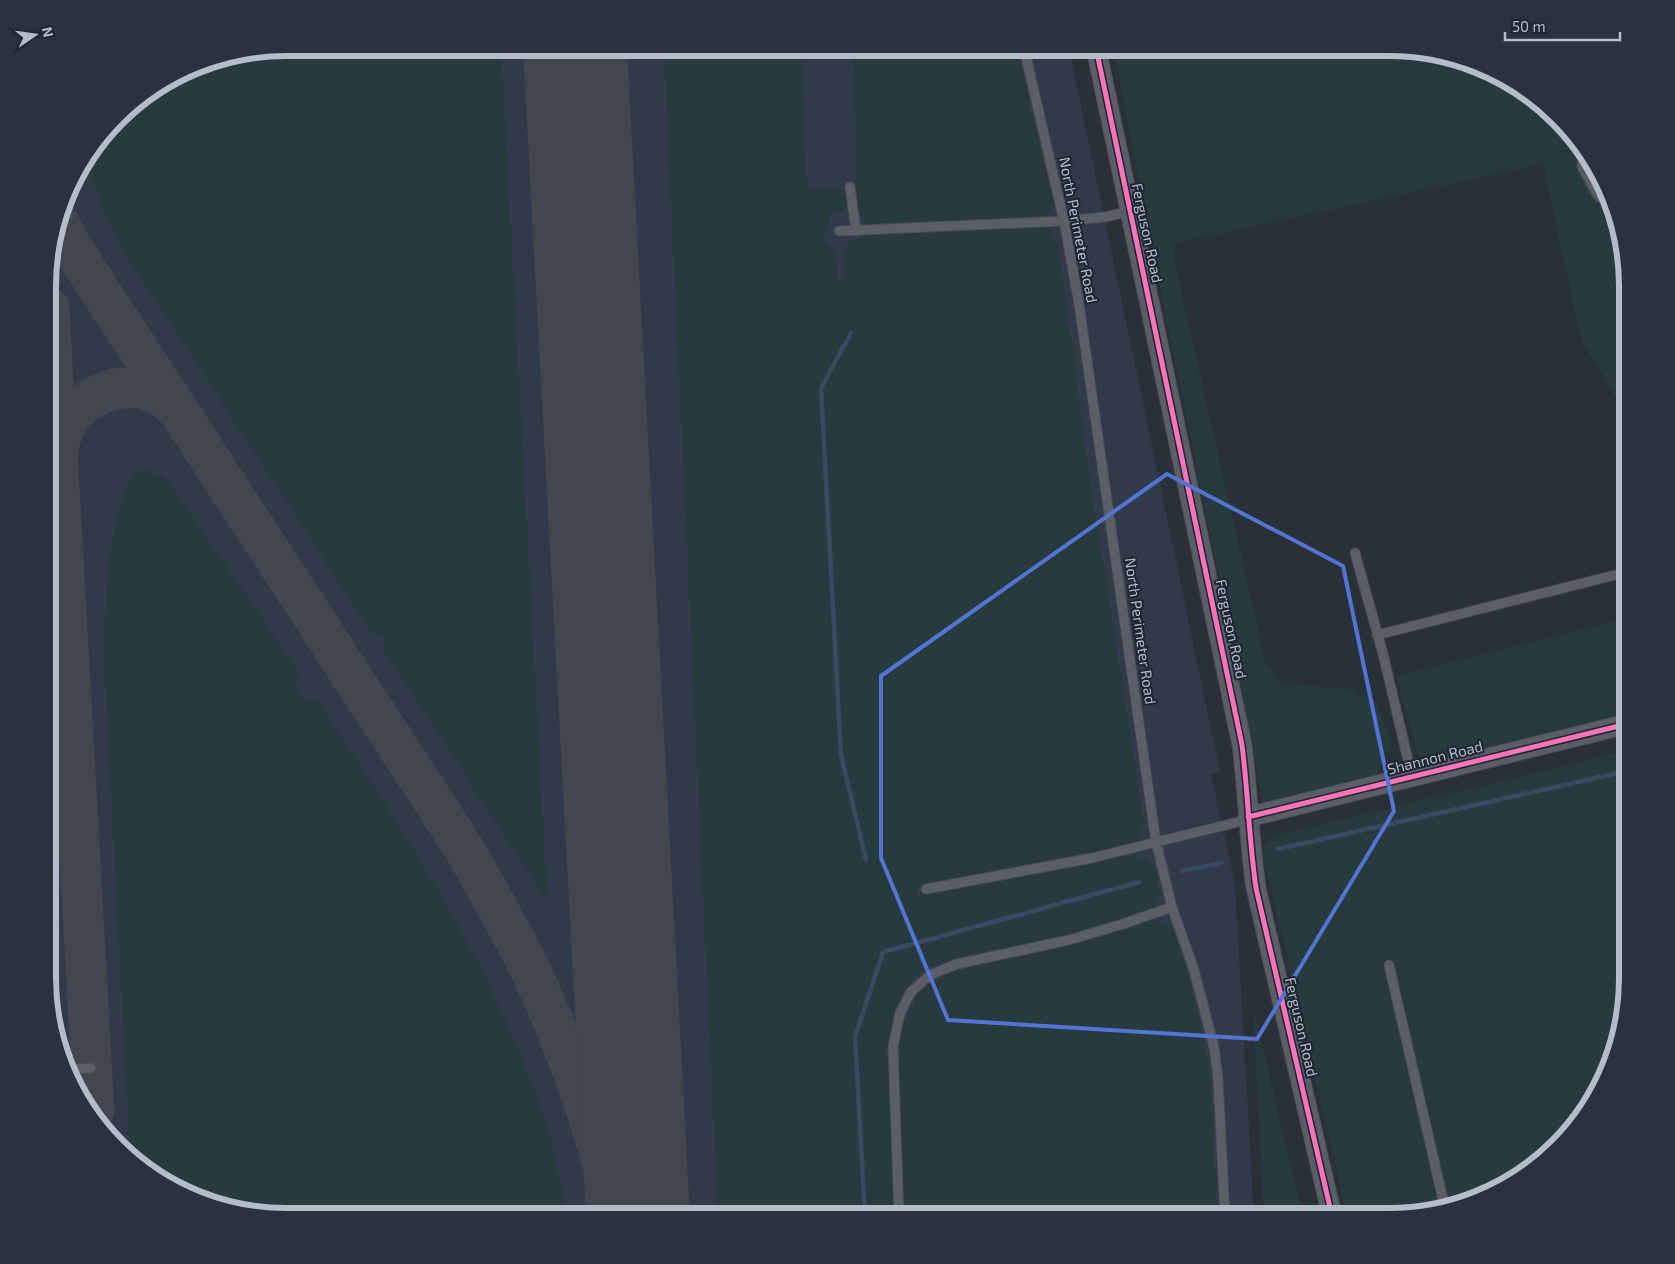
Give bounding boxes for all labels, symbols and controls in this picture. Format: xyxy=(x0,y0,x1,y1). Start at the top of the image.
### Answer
north arrow xyxy=(10,10,60,60)
scale bar xyxy=(1505,10,1620,42)
text: 50 m xyxy=(1512,17,1546,35)
text: N xyxy=(39,25,58,39)
street label: North Perimeter Road xyxy=(1056,155,1102,304)
street label: Ferguson Road xyxy=(1129,181,1167,284)
street label: North Perimeter Road xyxy=(1122,556,1160,705)
street label: Ferguson Road xyxy=(1213,577,1251,680)
street label: Shannon Road xyxy=(1385,736,1484,778)
street label: Ferguson Road xyxy=(1282,975,1322,1078)

